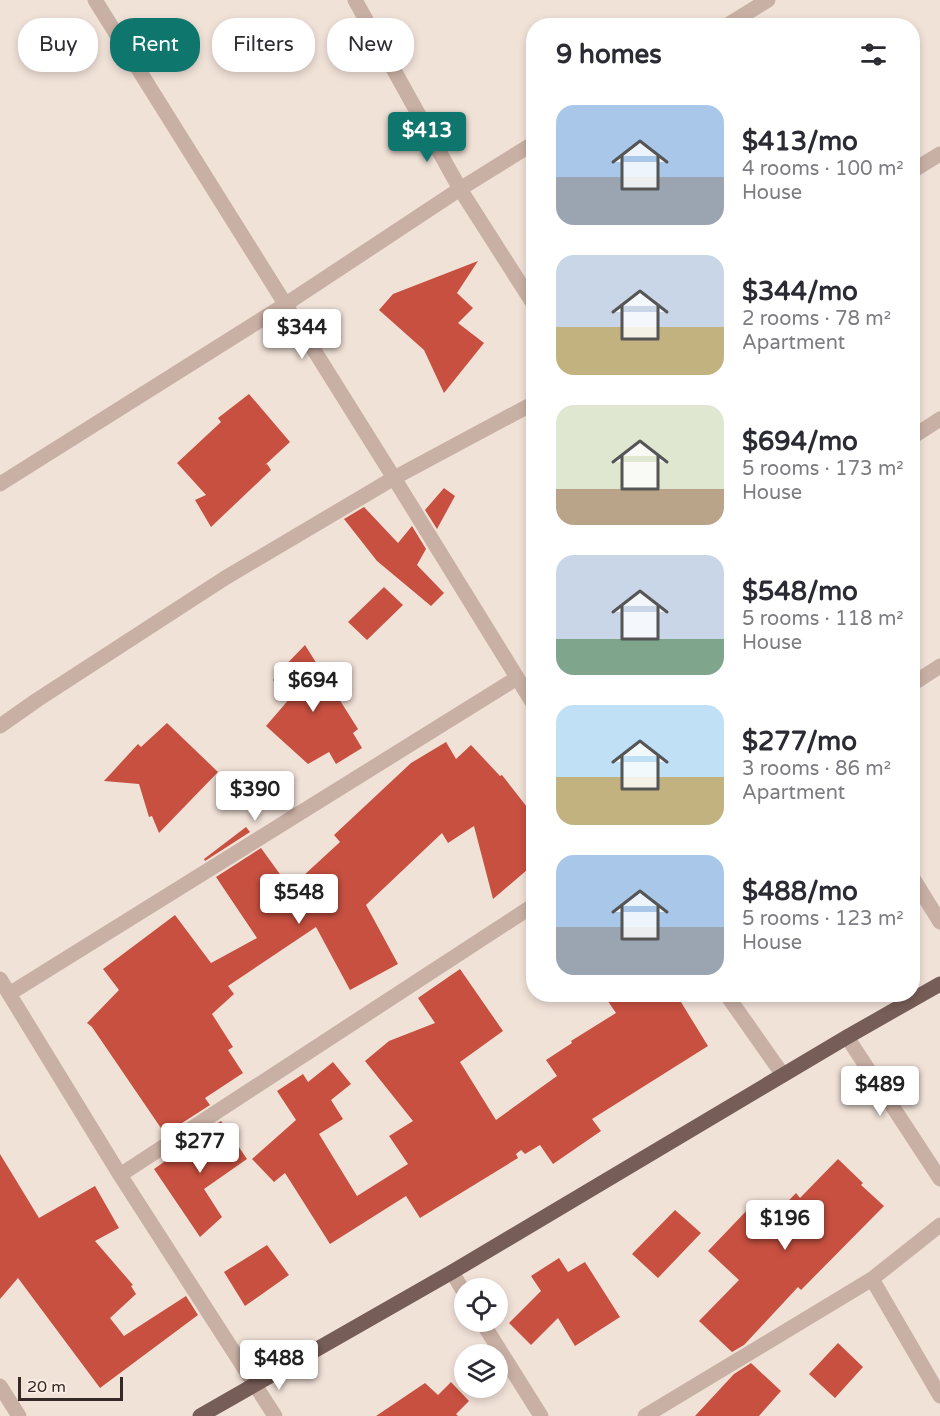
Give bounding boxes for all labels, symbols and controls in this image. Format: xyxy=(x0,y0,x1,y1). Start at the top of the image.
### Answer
chip: Buy xyxy=(18,18,98,72)
chip: Rent xyxy=(110,18,200,72)
chip: Filters xyxy=(212,18,315,72)
chip: New xyxy=(327,18,414,72)
icon: filters xyxy=(857,38,890,71)
text: 9 homes xyxy=(556,39,662,70)
pin: $413 xyxy=(391,112,463,163)
text: $413 xyxy=(402,119,452,143)
text: $413/mo xyxy=(742,126,858,157)
icon: home xyxy=(604,129,676,201)
text: 4 rooms · 100 m² xyxy=(742,157,904,181)
text: House xyxy=(742,181,802,205)
text: $344/mo xyxy=(742,276,858,307)
icon: home xyxy=(604,279,676,351)
text: 2 rooms · 78 m² xyxy=(742,307,891,331)
pin: $344 xyxy=(266,309,338,360)
text: $344 xyxy=(277,316,327,340)
text: Apartment xyxy=(742,331,845,355)
text: $694/mo xyxy=(742,426,858,457)
icon: home xyxy=(604,429,676,501)
text: 5 rooms · 173 m² xyxy=(742,457,904,481)
text: House xyxy=(742,481,802,505)
text: $548/mo xyxy=(742,576,858,607)
icon: home xyxy=(604,579,676,651)
text: 5 rooms · 118 m² xyxy=(742,607,904,631)
text: House xyxy=(742,631,802,655)
pin: $694 xyxy=(277,662,349,713)
text: $694 xyxy=(288,669,338,693)
text: $277/mo xyxy=(742,726,857,757)
icon: home xyxy=(604,729,676,801)
text: 3 rooms · 86 m² xyxy=(742,757,891,781)
pin: $390 xyxy=(219,771,291,822)
text: $390 xyxy=(230,778,280,802)
text: Apartment xyxy=(742,781,845,805)
pin: $548 xyxy=(263,874,335,925)
text: $488/mo xyxy=(742,876,858,907)
icon: home xyxy=(604,879,676,951)
text: $548 xyxy=(274,881,324,905)
text: 5 rooms · 123 m² xyxy=(742,907,904,931)
text: House xyxy=(742,931,802,955)
pin: $489 xyxy=(844,1066,916,1117)
text: $489 xyxy=(855,1073,905,1097)
pin: $277 xyxy=(164,1123,236,1174)
text: $277 xyxy=(175,1130,225,1154)
pin: $196 xyxy=(749,1200,821,1251)
text: $196 xyxy=(760,1207,810,1231)
map controls xyxy=(454,1278,508,1398)
button: locate xyxy=(454,1278,508,1332)
pin: $488 xyxy=(243,1340,315,1391)
button: layers xyxy=(454,1344,508,1398)
text: $488 xyxy=(254,1347,304,1371)
scale bar xyxy=(18,1374,123,1402)
text: 20 m xyxy=(27,1377,66,1397)

